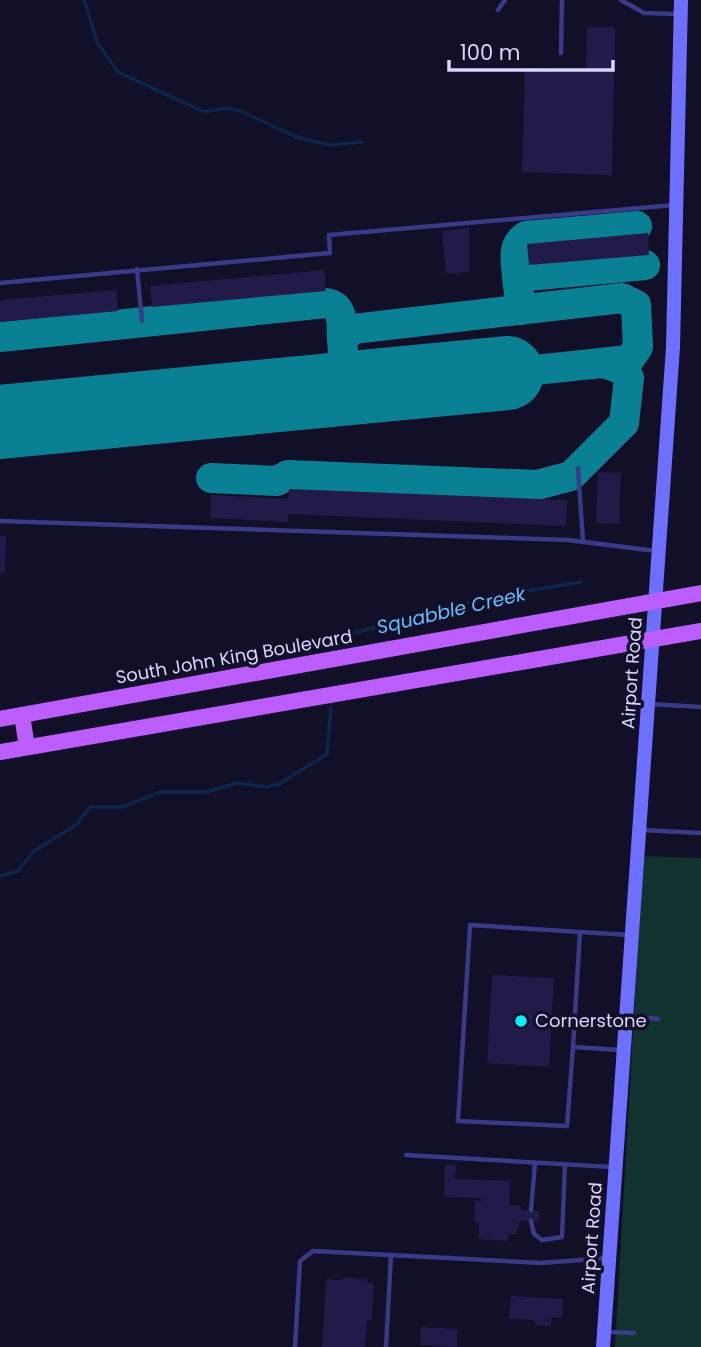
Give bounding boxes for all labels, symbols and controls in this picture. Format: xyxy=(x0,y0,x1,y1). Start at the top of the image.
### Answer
scale bar xyxy=(449,28,614,72)
text: 100 m xyxy=(460,38,520,67)
water label: Squabble Creek xyxy=(374,580,529,641)
street label: Airport Road xyxy=(615,616,648,730)
street label: South John King Boulevard xyxy=(114,623,354,690)
place label: Cornerstone xyxy=(535,1008,647,1033)
marker: Cornerstone xyxy=(513,1013,529,1029)
street label: Airport Road xyxy=(575,1181,608,1295)

